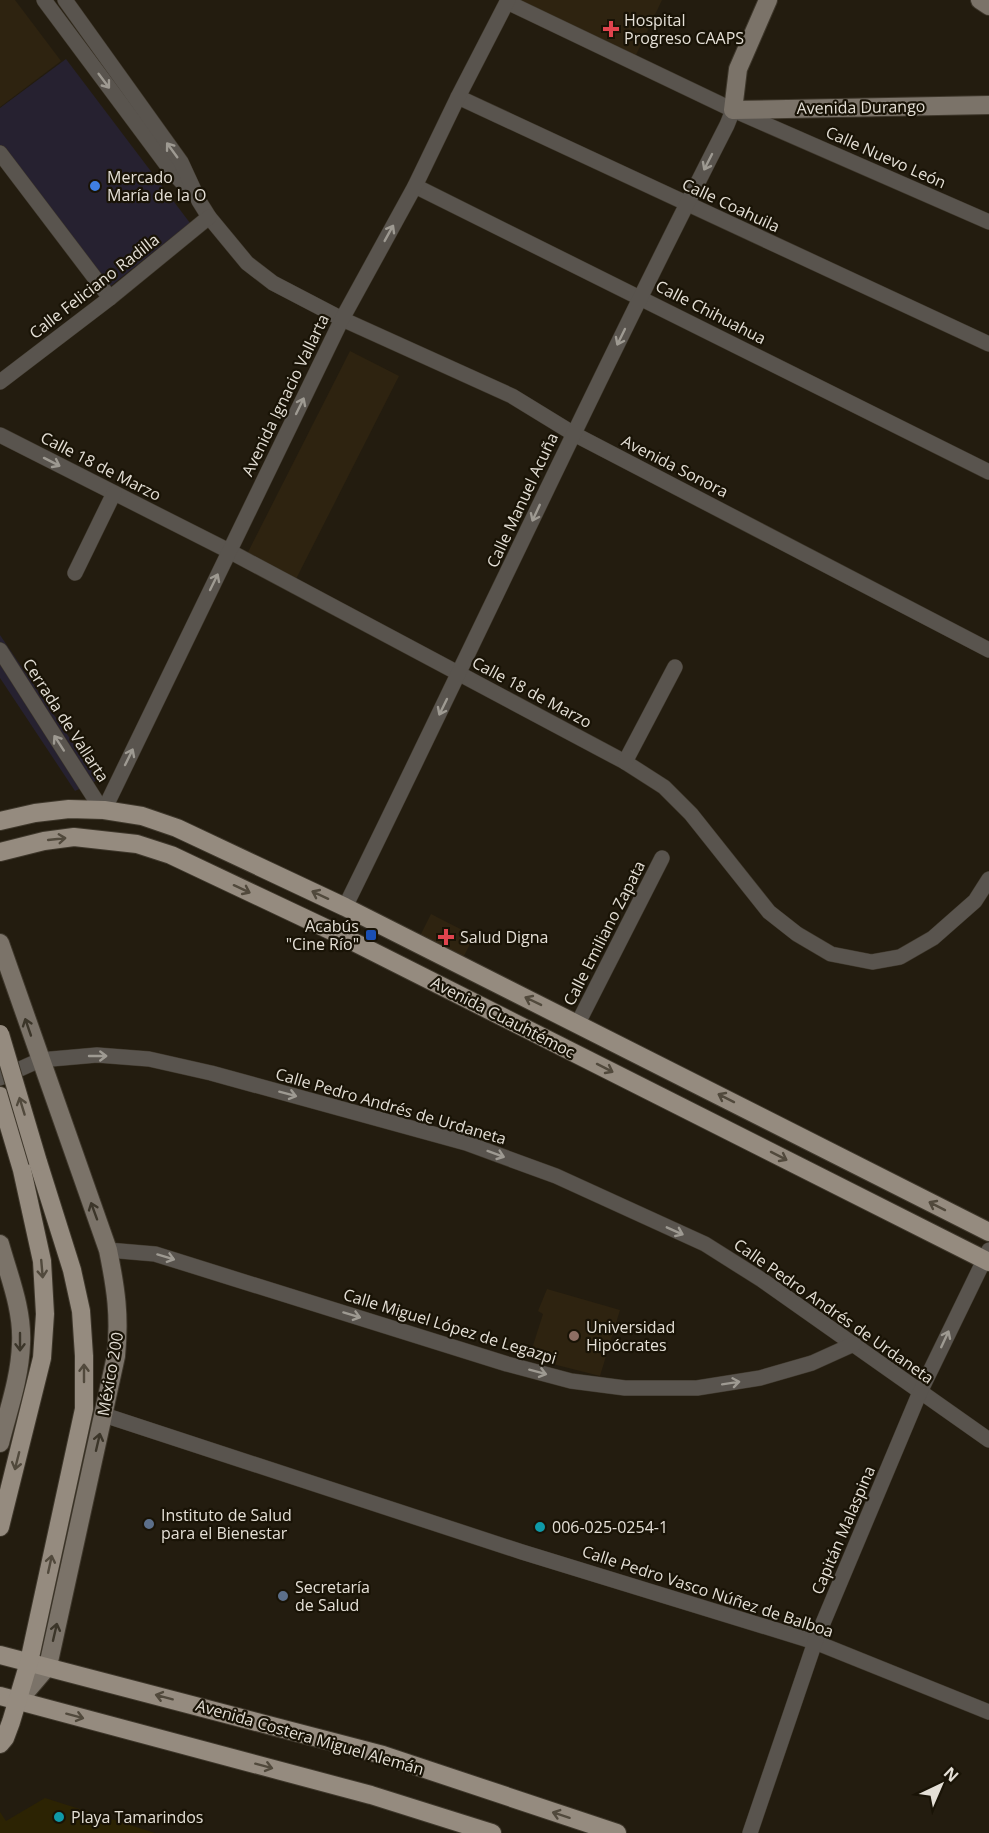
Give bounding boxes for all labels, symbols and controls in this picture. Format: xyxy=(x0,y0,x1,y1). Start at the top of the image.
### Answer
place label: Hospital Progreso CAAPS xyxy=(624,9,744,49)
marker: Hospital Progreso CAAPS xyxy=(602,20,620,38)
one-way arrow xyxy=(98,72,110,88)
street label: Avenida Durango xyxy=(796,95,926,119)
street label: Calle Nuevo León xyxy=(822,121,950,193)
one-way arrow xyxy=(166,142,178,158)
one-way arrow xyxy=(702,153,713,171)
place label: Mercado María de la O xyxy=(107,166,206,206)
street label: Calle Coahuila xyxy=(679,173,783,237)
marker: Mercado María de la O xyxy=(88,179,102,193)
one-way arrow xyxy=(384,225,396,242)
street label: Calle Feliciano Radilla xyxy=(24,228,164,344)
street label: Calle Chihuahua xyxy=(652,275,770,349)
street label: Avenida Ignacio Vallarta xyxy=(236,310,334,480)
one-way arrow xyxy=(614,327,626,345)
one-way arrow xyxy=(294,398,306,416)
street label: Calle 18 de Marzo xyxy=(37,426,165,506)
street label: Calle Manuel Acuña xyxy=(481,429,563,571)
street label: Avenida Sonora xyxy=(618,430,732,502)
one-way arrow xyxy=(43,456,61,468)
one-way arrow xyxy=(530,503,542,521)
one-way arrow xyxy=(209,573,221,591)
street label: Calle 18 de Marzo xyxy=(468,651,596,733)
street label: Cerrada de Vallarta xyxy=(18,654,114,786)
one-way arrow xyxy=(437,698,449,716)
one-way arrow xyxy=(53,735,65,752)
one-way arrow xyxy=(124,749,136,767)
one-way arrow xyxy=(47,833,66,844)
street label: Calle Emiliano Zapata xyxy=(558,857,650,1009)
one-way arrow xyxy=(233,883,251,895)
one-way arrow xyxy=(312,889,330,901)
place label: Acabús "Cine Río" xyxy=(286,915,359,955)
place label: Salud Digna xyxy=(460,926,549,948)
marker: Acabús "Cine Río" xyxy=(364,928,378,942)
marker: Salud Digna xyxy=(437,928,455,946)
street label: Avenida Cuauhtémoc xyxy=(427,971,579,1063)
one-way arrow xyxy=(524,994,542,1006)
one-way arrow xyxy=(22,1018,33,1037)
one-way arrow xyxy=(87,1050,107,1062)
street label: Calle Pedro Andrés de Urdaneta xyxy=(273,1062,509,1150)
one-way arrow xyxy=(596,1063,614,1075)
one-way arrow xyxy=(278,1089,297,1100)
one-way arrow xyxy=(717,1092,735,1103)
one-way arrow xyxy=(16,1097,27,1116)
one-way arrow xyxy=(486,1150,505,1161)
one-way arrow xyxy=(770,1151,788,1163)
one-way arrow xyxy=(928,1199,946,1211)
one-way arrow xyxy=(87,1202,98,1220)
one-way arrow xyxy=(666,1226,684,1237)
street label: Calle Pedro Andrés de Urdaneta xyxy=(730,1233,938,1389)
one-way arrow xyxy=(156,1252,175,1263)
one-way arrow xyxy=(37,1258,48,1278)
street label: Calle Miguel López de Legazpi xyxy=(341,1283,559,1369)
one-way arrow xyxy=(342,1310,361,1321)
place label: Universidad Hipócrates xyxy=(586,1316,675,1356)
marker: Universidad Hipócrates xyxy=(567,1329,581,1343)
street label: México 200 xyxy=(92,1330,128,1418)
one-way arrow xyxy=(940,1331,952,1349)
one-way arrow xyxy=(14,1332,26,1352)
one-way arrow xyxy=(78,1363,90,1383)
one-way arrow xyxy=(528,1367,547,1378)
one-way arrow xyxy=(721,1377,740,1388)
one-way arrow xyxy=(92,1433,104,1452)
one-way arrow xyxy=(10,1451,22,1470)
street label: Capitán Malaspina xyxy=(806,1462,880,1598)
place label: Instituto de Salud para el Bienestar xyxy=(161,1504,292,1544)
place label: 006-025-0254-1 xyxy=(552,1516,668,1538)
marker: Instituto de Salud para el Bienestar xyxy=(142,1517,156,1531)
marker: 006-025-0254-1 xyxy=(533,1520,547,1534)
street label: Calle Pedro Vasco Núñez de Balboa xyxy=(579,1540,837,1642)
one-way arrow xyxy=(45,1555,56,1574)
place label: Secretaría de Salud xyxy=(295,1576,370,1616)
marker: Secretaría de Salud xyxy=(276,1589,290,1603)
one-way arrow xyxy=(50,1623,62,1642)
one-way arrow xyxy=(155,1691,174,1702)
street label: Avenida Costera Miguel Alemán xyxy=(193,1694,427,1780)
one-way arrow xyxy=(66,1710,85,1722)
north arrow xyxy=(911,1755,971,1815)
one-way arrow xyxy=(254,1761,273,1772)
text: N xyxy=(939,1762,964,1787)
place label: Playa Tamarindos xyxy=(71,1806,203,1828)
one-way arrow xyxy=(552,1808,571,1819)
marker: Playa Tamarindos xyxy=(52,1810,66,1824)

